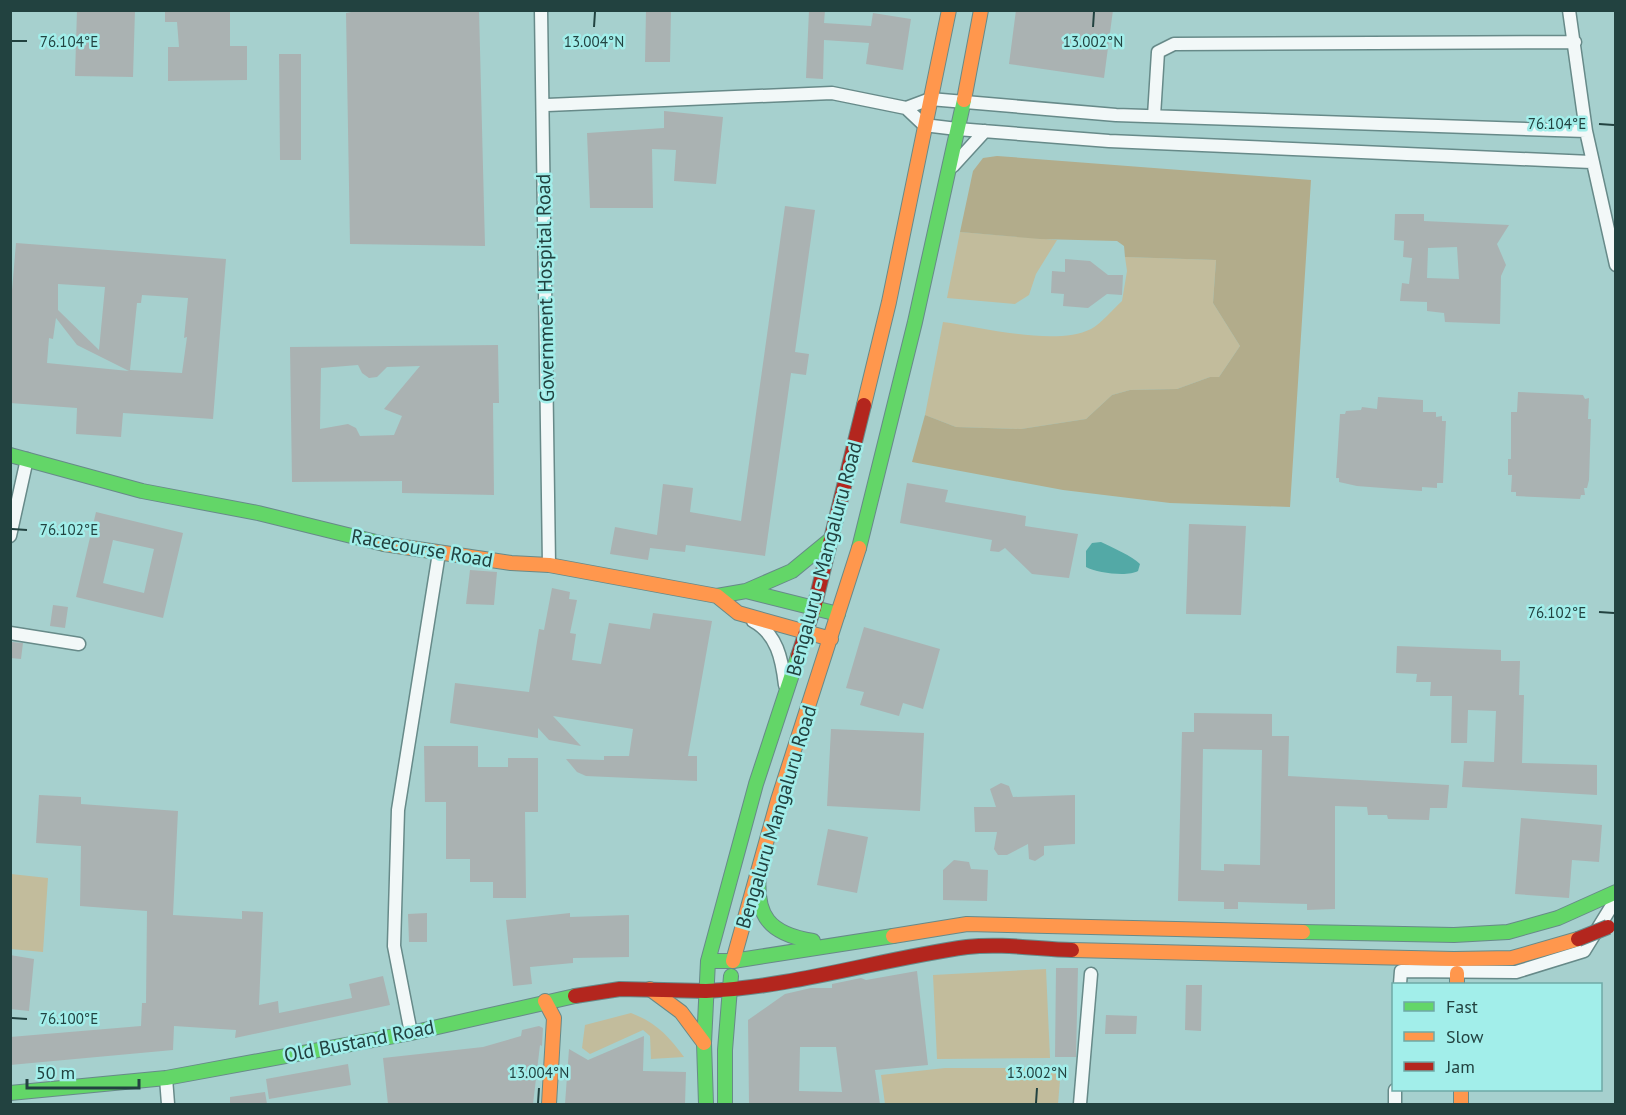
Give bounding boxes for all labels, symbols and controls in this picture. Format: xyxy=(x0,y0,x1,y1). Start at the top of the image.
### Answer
text: 76.104°E xyxy=(40,32,98,51)
text: 13.004°N xyxy=(564,32,624,51)
text: 13.002°N xyxy=(1063,32,1123,51)
text: 76.104°E xyxy=(1528,114,1586,133)
street label: Government Hospital Road xyxy=(530,174,560,402)
street label: Bengaluru - Mangaluru Road xyxy=(780,439,868,679)
text: 76.102°E xyxy=(40,520,98,539)
street label: Racecourse Road xyxy=(349,523,495,573)
text: 76.102°E xyxy=(1528,603,1586,622)
street label: Bengaluru Mangaluru Road xyxy=(730,702,822,932)
legend xyxy=(1392,983,1602,1091)
text: Fast xyxy=(1446,995,1478,1018)
text: 76.100°E xyxy=(40,1009,98,1028)
street label: Old Bustand Road xyxy=(282,1014,436,1068)
text: Slow xyxy=(1446,1025,1484,1048)
scale bar xyxy=(27,1052,140,1090)
text: Jam xyxy=(1445,1055,1475,1078)
text: 50 m xyxy=(36,1061,75,1084)
text: 13.004°N xyxy=(509,1063,569,1082)
text: 13.002°N xyxy=(1007,1063,1067,1082)

